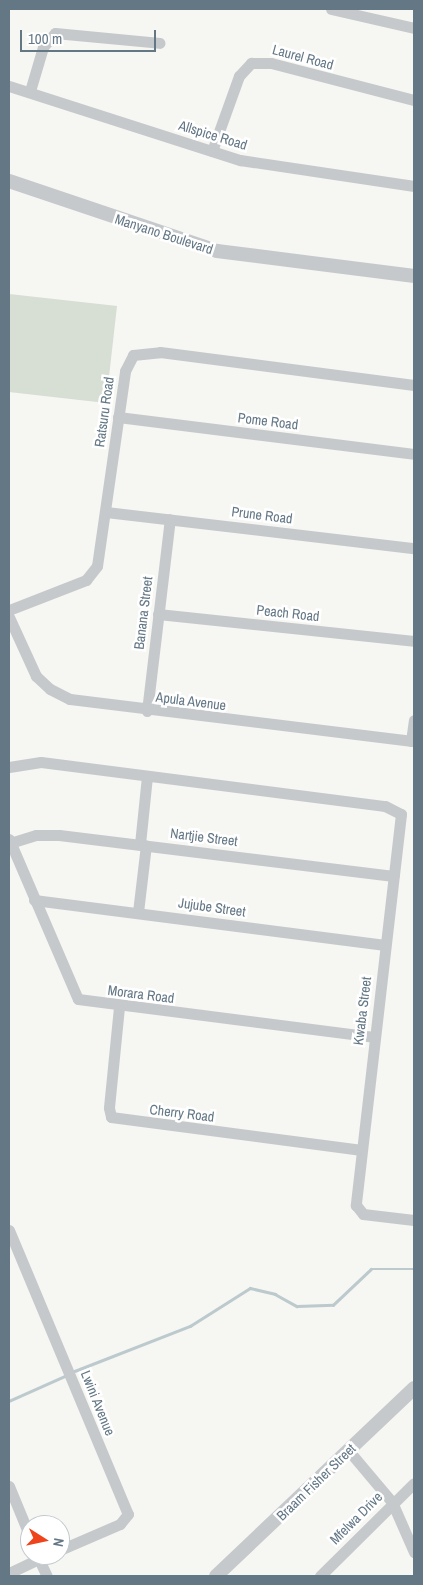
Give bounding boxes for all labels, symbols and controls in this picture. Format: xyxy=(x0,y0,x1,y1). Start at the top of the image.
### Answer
scale bar xyxy=(22,20,159,52)
text: 100 m xyxy=(28,28,62,49)
street label: Laurel Road xyxy=(271,41,335,73)
street label: Allspice Road xyxy=(177,117,249,153)
street label: Manyano Boulevard xyxy=(113,210,215,258)
street label: Ratsuru Road xyxy=(91,376,117,448)
street label: Pome Road xyxy=(237,409,299,433)
street label: Prune Road xyxy=(231,503,293,527)
street label: Banana Street xyxy=(130,576,156,650)
street label: Peach Road xyxy=(256,601,320,625)
street label: Apula Avenue xyxy=(155,688,227,714)
street label: Nartjie Street xyxy=(169,825,239,849)
street label: Jujube Street xyxy=(177,894,247,920)
street label: Kwaba Street xyxy=(349,976,375,1046)
street label: Morara Road xyxy=(107,982,175,1006)
street label: Cherry Road xyxy=(149,1101,215,1125)
street label: Lwini Avenue xyxy=(77,1368,119,1438)
street label: Braam Fisher Street xyxy=(273,1440,359,1524)
street label: Mfelwa Drive xyxy=(326,1488,386,1548)
north arrow xyxy=(20,1515,70,1565)
text: N xyxy=(49,1537,68,1548)

